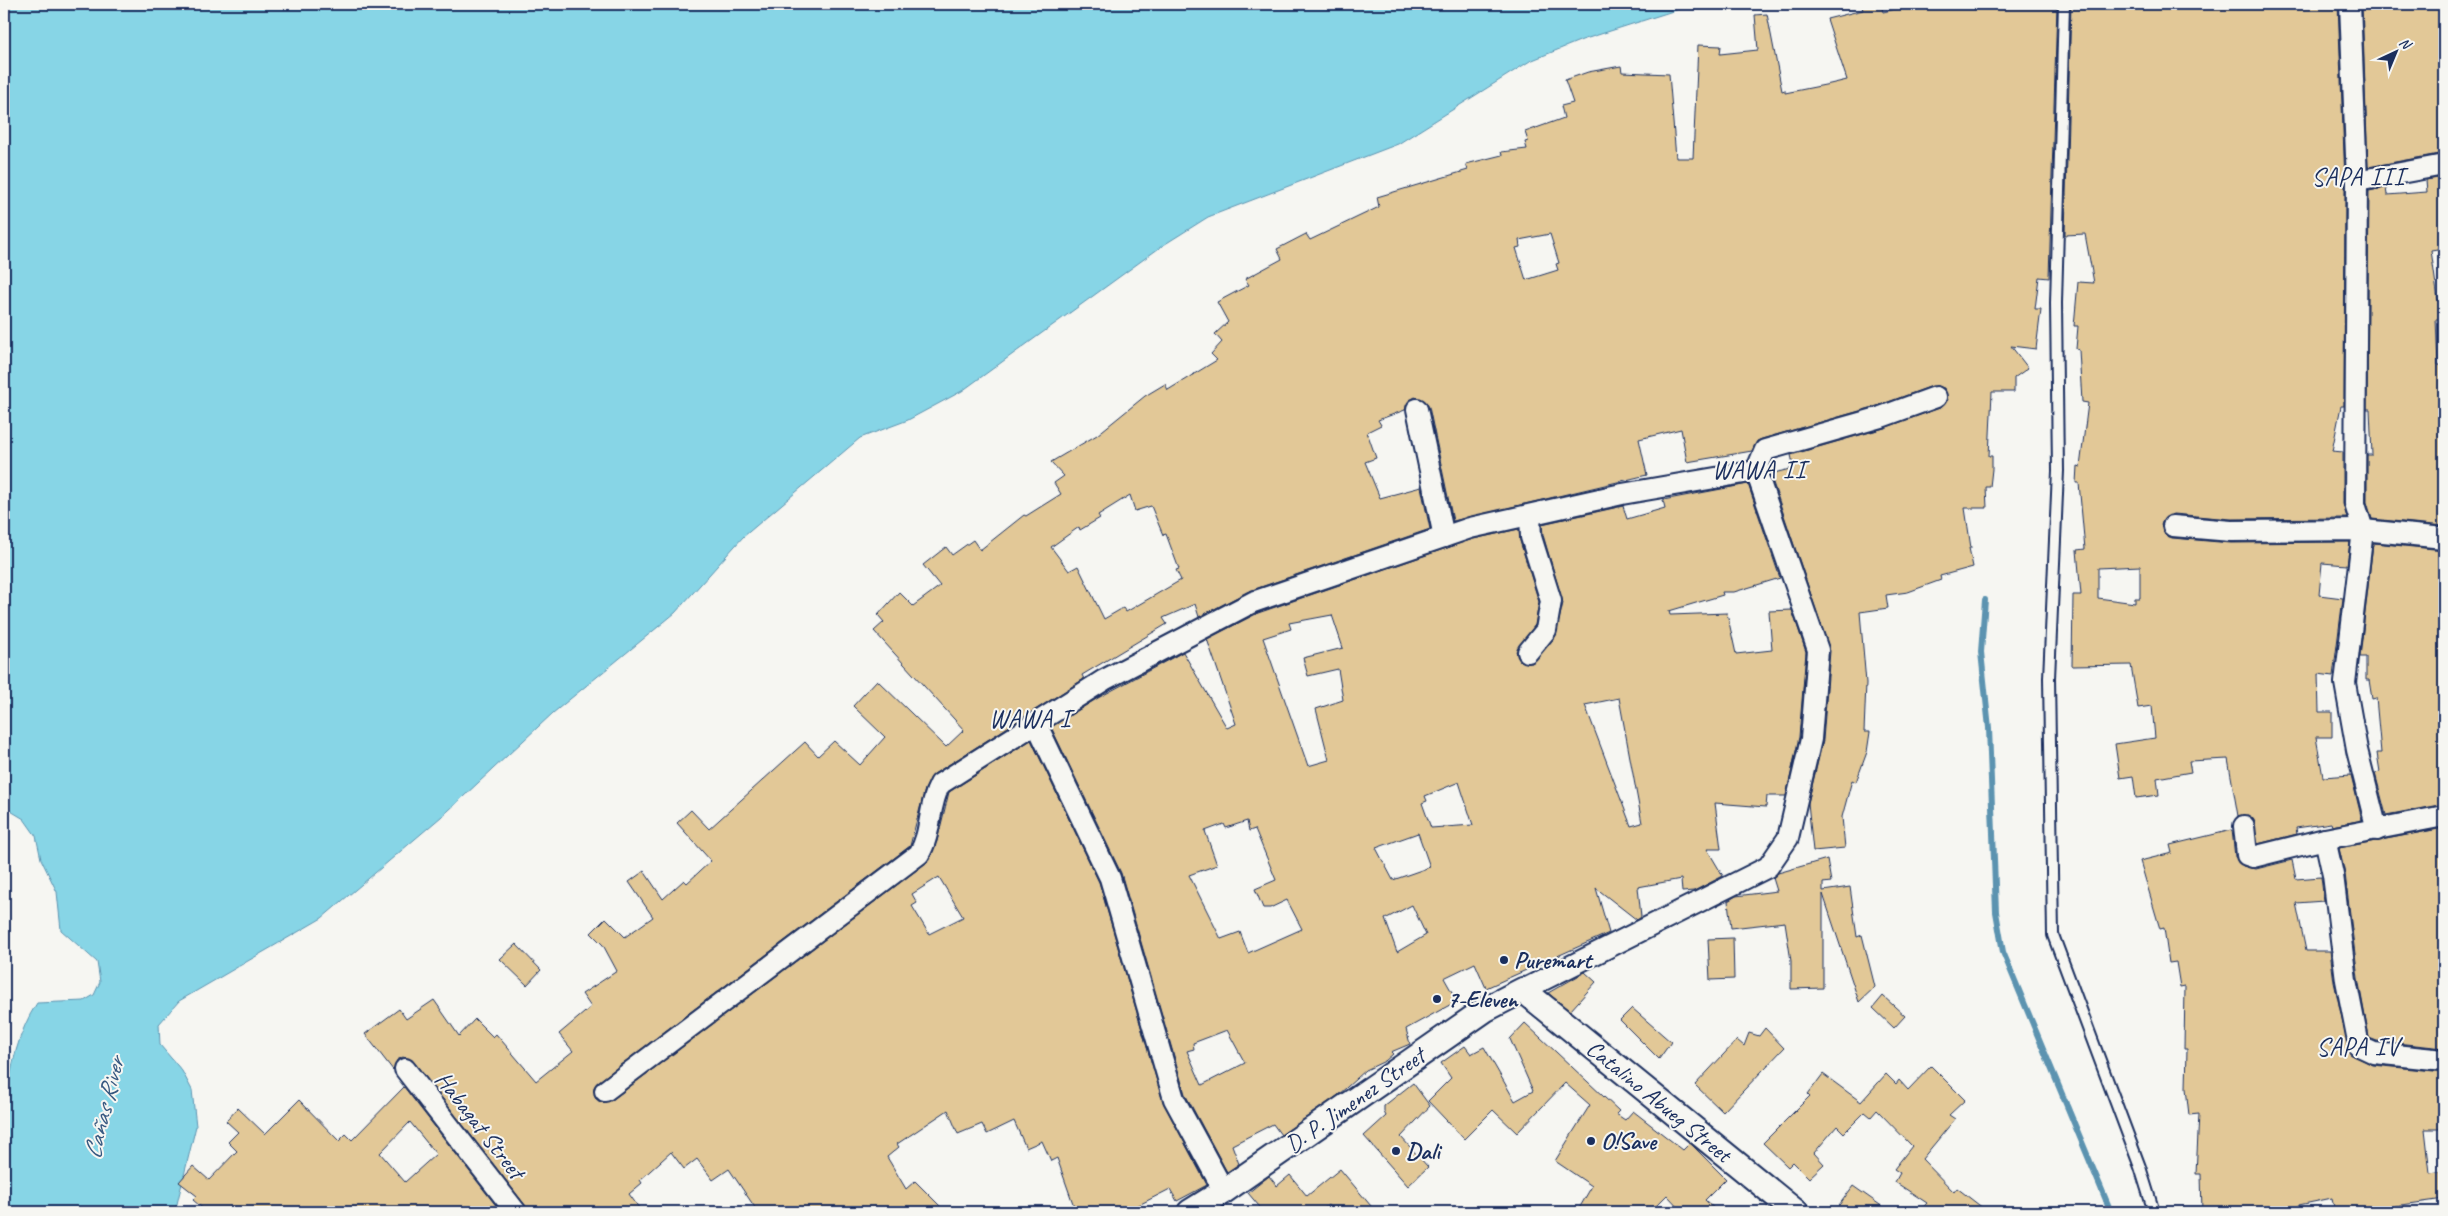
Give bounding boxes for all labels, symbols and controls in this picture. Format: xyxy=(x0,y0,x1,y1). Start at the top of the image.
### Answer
north arrow xyxy=(2370,28,2420,78)
text: N xyxy=(2396,34,2415,54)
district label: SAPA III xyxy=(2311,161,2410,193)
district label: WAWA II xyxy=(1712,454,1811,486)
district label: WAWA I xyxy=(989,703,1076,735)
place label: Puremart xyxy=(1514,945,1594,975)
marker: Puremart xyxy=(1498,954,1510,966)
place label: 7-Eleven xyxy=(1447,984,1520,1014)
marker: 7-Eleven xyxy=(1431,993,1443,1005)
district label: SAPA IV xyxy=(2316,1031,2404,1063)
street label: Catalino Abueg Street xyxy=(1580,1033,1739,1170)
street label: D. P. Jimenez Street xyxy=(1279,1039,1433,1159)
water label: Cañas River xyxy=(76,1051,133,1162)
street label: Habagat Street xyxy=(429,1065,533,1187)
place label: O!Save xyxy=(1601,1126,1658,1156)
marker: O!Save xyxy=(1585,1135,1597,1147)
place label: Dali xyxy=(1406,1136,1443,1166)
marker: Dali xyxy=(1390,1145,1402,1157)

